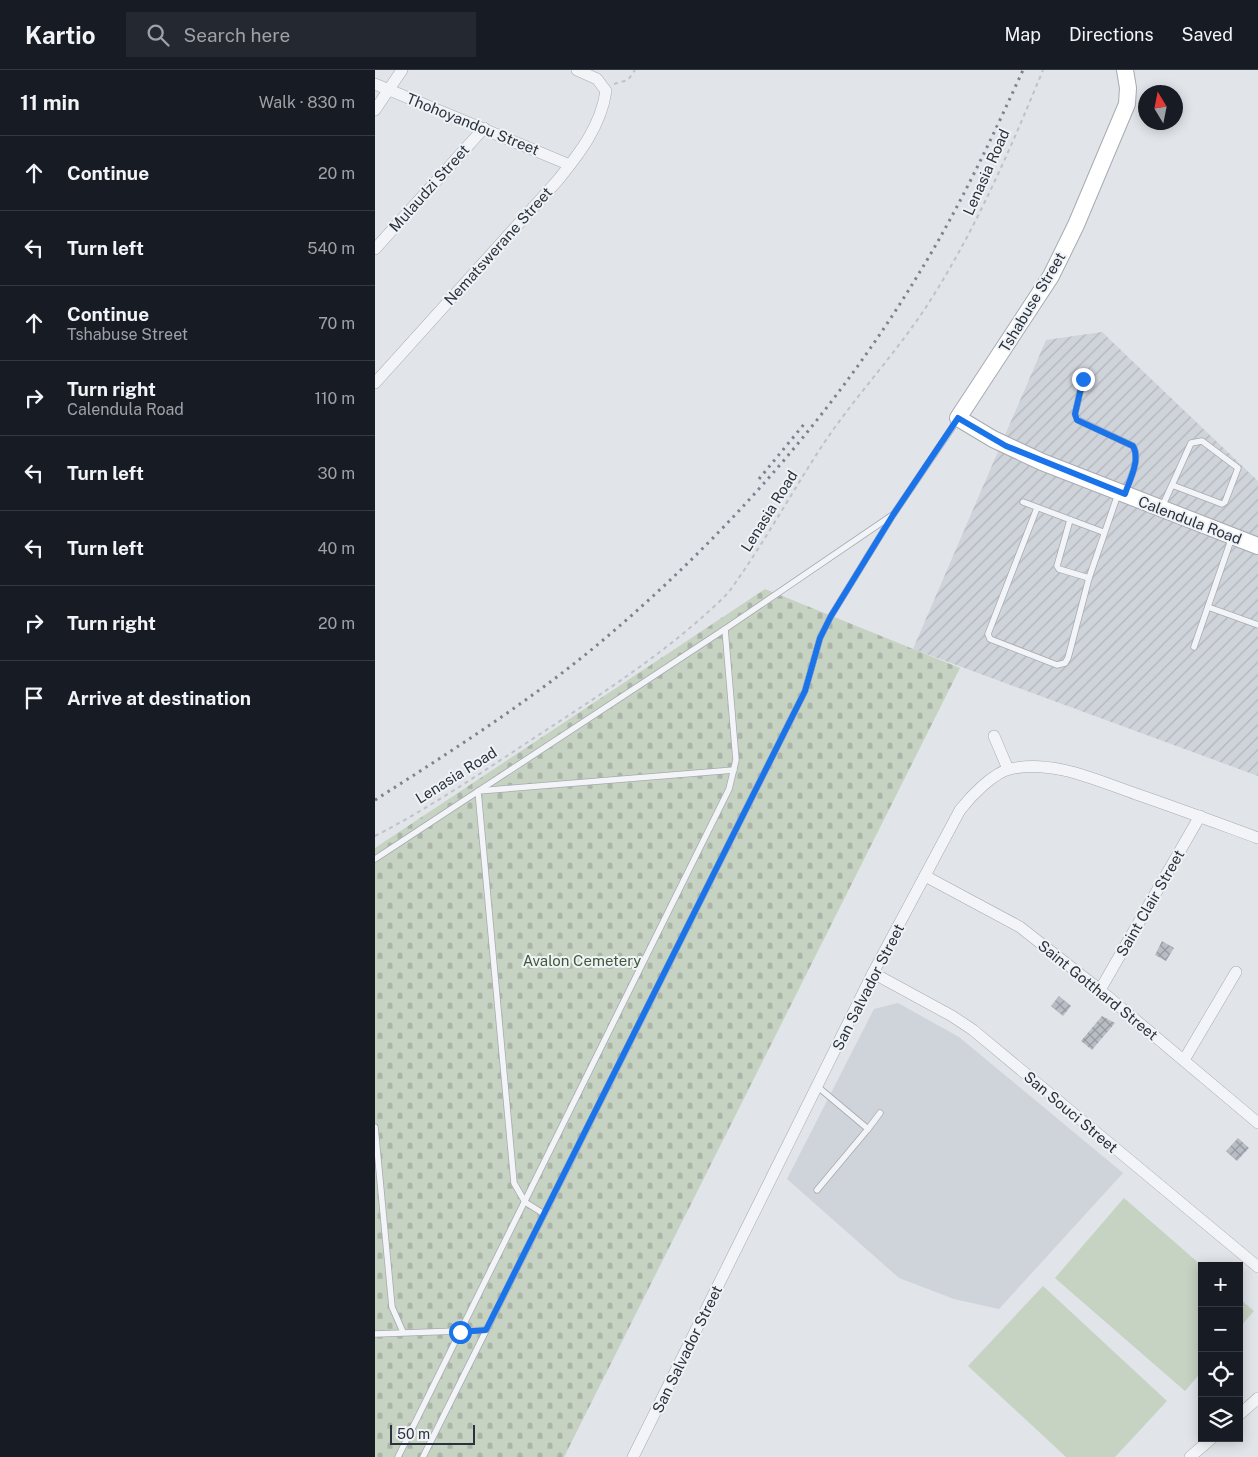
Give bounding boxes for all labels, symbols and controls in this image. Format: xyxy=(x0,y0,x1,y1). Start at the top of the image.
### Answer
search box xyxy=(126,12,476,57)
text: Kartio xyxy=(25,21,96,49)
icon: search xyxy=(144,21,172,49)
text: Search here xyxy=(184,24,290,46)
text: Map xyxy=(1004,24,1041,45)
text: Directions xyxy=(1069,24,1154,45)
text: Saved xyxy=(1182,24,1233,45)
north arrow xyxy=(1138,85,1183,130)
text: 11 min xyxy=(20,90,80,115)
street label: Thohoyandou Street xyxy=(404,90,542,158)
text: Walk · 830 m xyxy=(259,93,355,112)
street label: Lenasia Road xyxy=(959,126,1013,218)
street label: Mulaudzi Street xyxy=(386,141,473,235)
icon: ahead xyxy=(20,159,48,187)
text: Continue xyxy=(67,162,149,184)
text: 20 m xyxy=(318,164,355,183)
street label: Nematswerane Street xyxy=(441,184,555,308)
icon: left xyxy=(20,234,48,262)
text: Turn left xyxy=(67,237,144,259)
text: 540 m xyxy=(307,239,355,258)
street label: Tshabuse Street xyxy=(995,249,1069,355)
text: Continue xyxy=(67,303,149,325)
icon: ahead xyxy=(20,309,48,337)
text: 70 m xyxy=(318,314,355,333)
text: Tshabuse Street xyxy=(67,325,188,344)
route end xyxy=(1072,368,1095,391)
text: Turn right xyxy=(67,378,156,400)
icon: right xyxy=(20,384,48,412)
text: 110 m xyxy=(314,389,355,408)
text: Calendula Road xyxy=(67,400,184,419)
icon: left xyxy=(20,459,48,487)
text: Turn left xyxy=(67,462,144,484)
text: 30 m xyxy=(318,464,355,483)
street label: Lenasia Road xyxy=(737,467,801,555)
street label: Calendula Road xyxy=(1136,492,1244,548)
icon: left xyxy=(20,534,48,562)
text: Turn left xyxy=(67,537,144,559)
text: 40 m xyxy=(317,539,355,558)
icon: right xyxy=(20,609,48,637)
text: Turn right xyxy=(67,612,156,634)
text: 20 m xyxy=(318,614,355,633)
icon: arrive xyxy=(20,684,48,712)
text: Arrive at destination xyxy=(67,687,251,709)
street label: Lenasia Road xyxy=(412,743,500,807)
street label: Saint Clair Street xyxy=(1113,847,1187,959)
street label: San Salvador Street xyxy=(829,921,907,1053)
street label: Saint Gotthard Street xyxy=(1035,936,1161,1044)
park label: Avalon Cemetery xyxy=(523,952,641,969)
street label: San Souci Street xyxy=(1021,1068,1121,1156)
map controls xyxy=(1198,1262,1243,1442)
button: + xyxy=(1198,1262,1243,1307)
street label: San Salvador Street xyxy=(649,1282,725,1415)
button: − xyxy=(1198,1307,1243,1352)
route start xyxy=(449,1321,472,1344)
button: locate xyxy=(1198,1352,1243,1397)
button: layers xyxy=(1198,1397,1243,1442)
scale bar xyxy=(390,1422,475,1445)
text: 50 m xyxy=(397,1426,430,1442)

